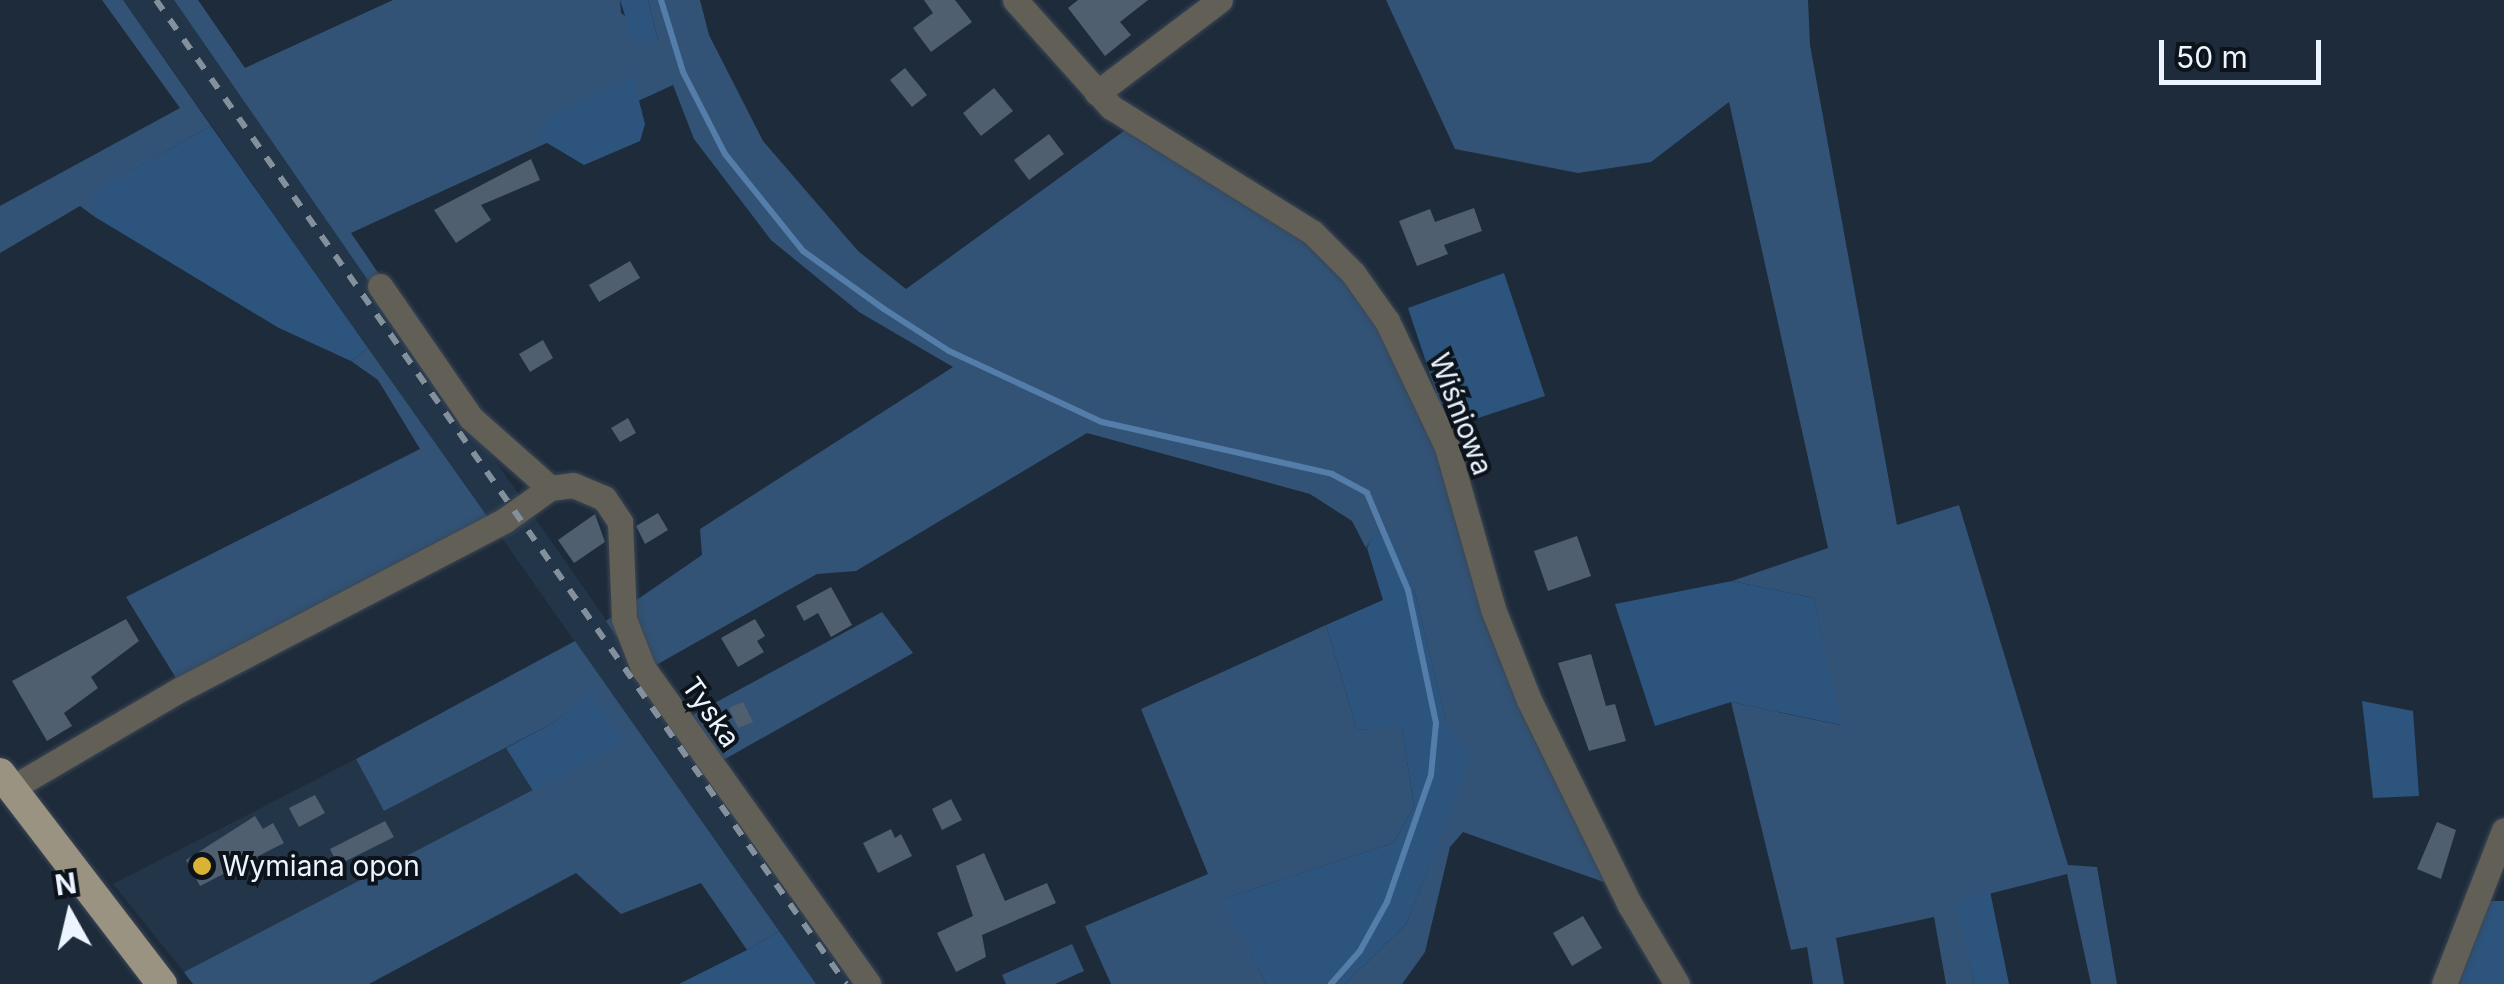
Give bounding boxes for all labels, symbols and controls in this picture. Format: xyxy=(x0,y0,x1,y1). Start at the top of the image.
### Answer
scale bar xyxy=(2164,20,2326,82)
text: 50 m xyxy=(2176,39,2248,75)
street label: Wiśniowa xyxy=(1422,349,1500,479)
street label: Tyska xyxy=(675,670,747,754)
place label: Wymiana opon xyxy=(222,849,420,883)
marker: Wymiana opon xyxy=(191,855,213,877)
north arrow xyxy=(20,864,120,964)
text: N xyxy=(53,866,79,903)

